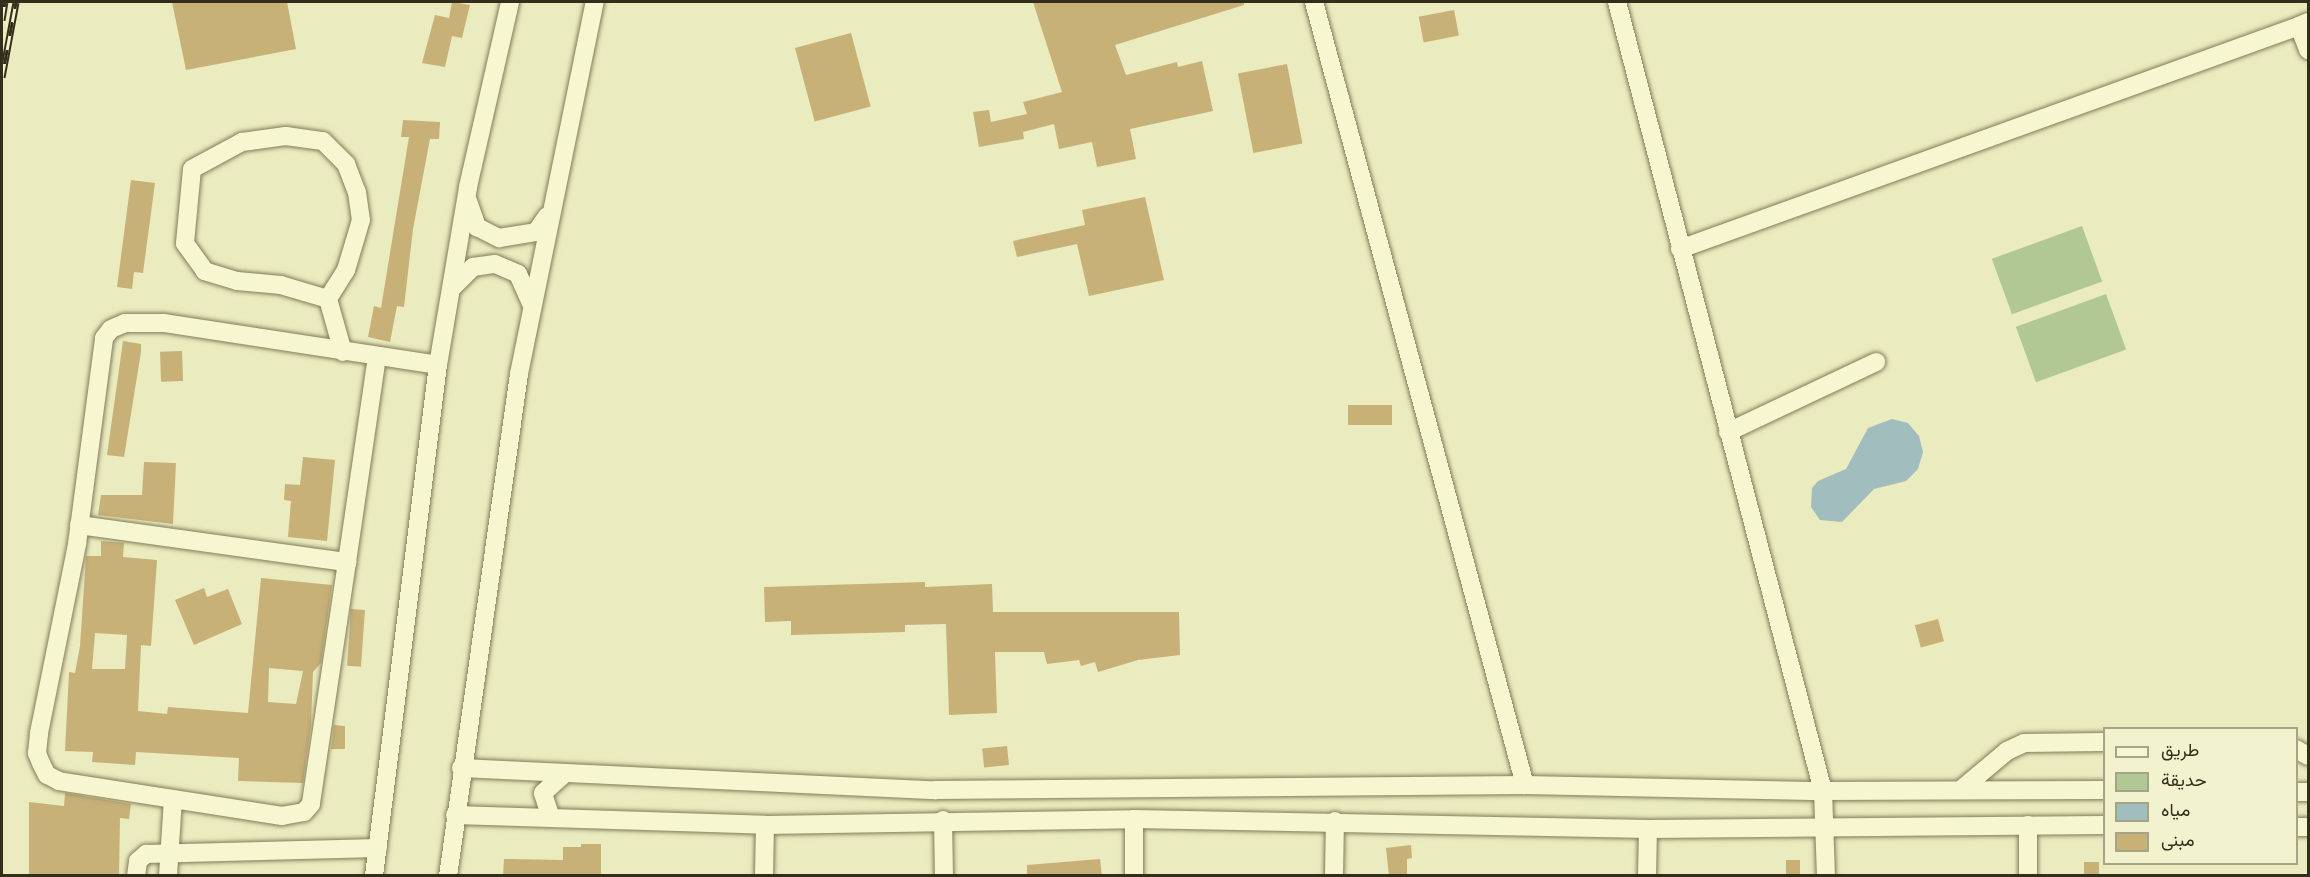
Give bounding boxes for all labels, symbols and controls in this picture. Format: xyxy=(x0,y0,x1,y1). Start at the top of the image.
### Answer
legend xyxy=(2103,727,2298,865)
text: طريق xyxy=(2161,739,2199,760)
text: حديقة xyxy=(2161,769,2207,790)
text: مياه xyxy=(2161,799,2190,820)
text: مبنى xyxy=(2161,829,2195,850)

